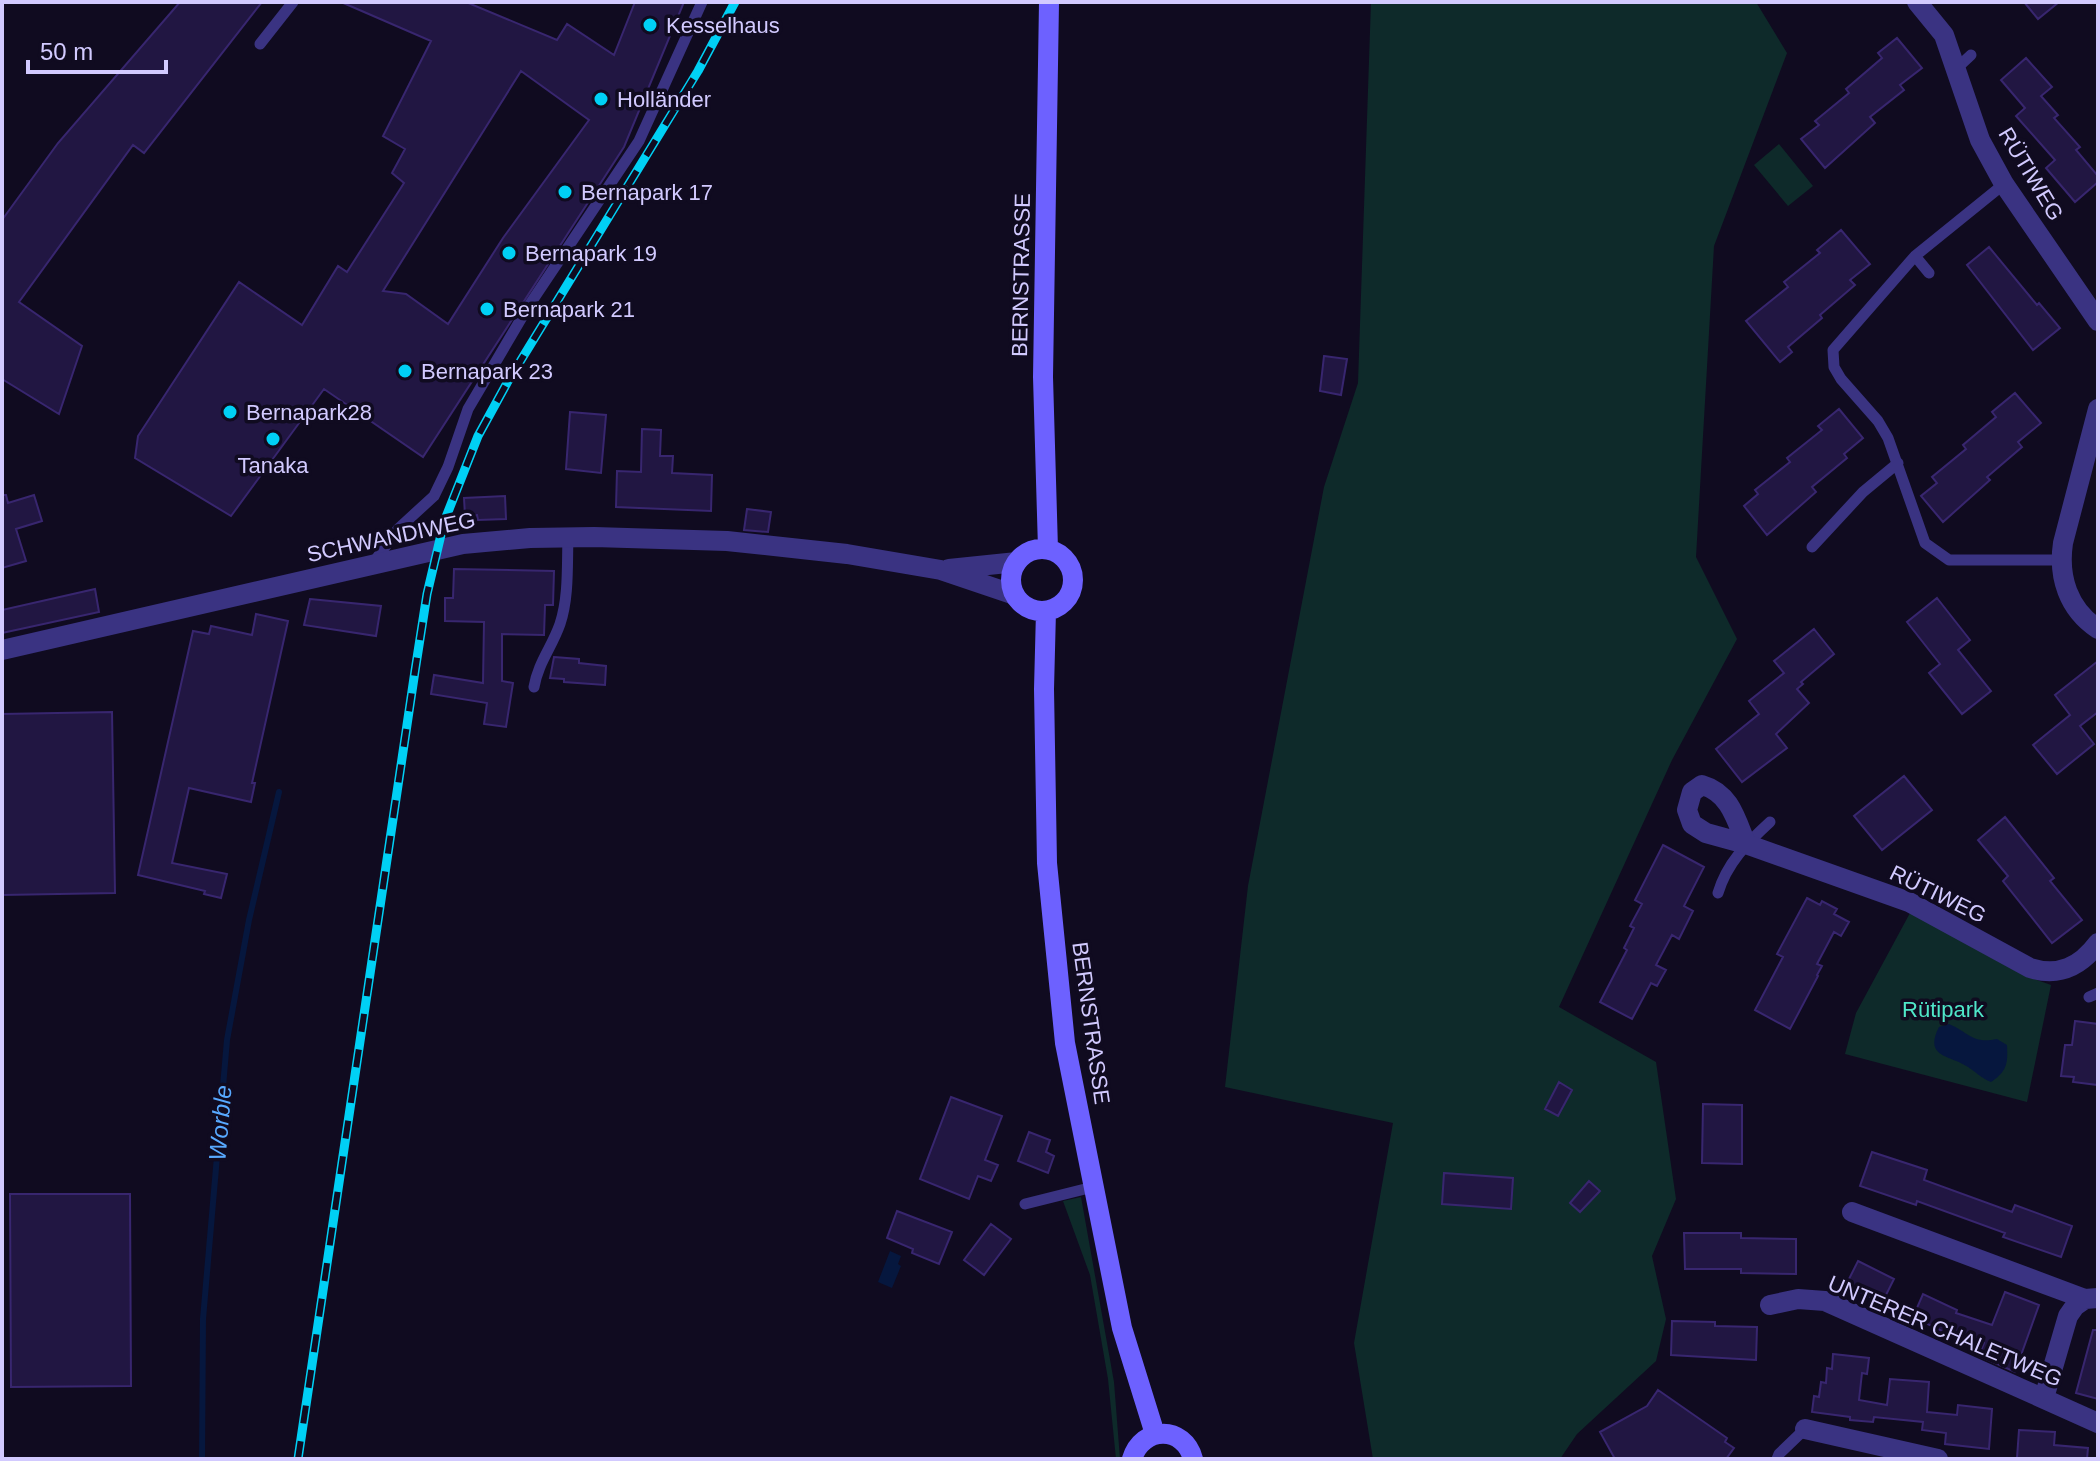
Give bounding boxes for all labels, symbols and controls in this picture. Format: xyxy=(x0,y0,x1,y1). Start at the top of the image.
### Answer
place label: Kesselhaus xyxy=(666,13,780,38)
marker: Kesselhaus xyxy=(641,16,659,34)
scale bar xyxy=(28,24,166,74)
text: 50 m xyxy=(40,38,93,65)
place label: Holländer xyxy=(617,87,711,112)
marker: Holländer xyxy=(592,90,610,108)
street label: RÜTIWEG xyxy=(1994,123,2068,225)
place label: Bernapark 17 xyxy=(581,180,713,205)
marker: Bernapark 17 xyxy=(556,183,574,201)
street label: BERNSTRASSE xyxy=(1007,193,1035,357)
place label: Bernapark 19 xyxy=(525,241,657,266)
marker: Bernapark 19 xyxy=(500,244,518,262)
place label: Bernapark 21 xyxy=(503,297,635,322)
marker: Bernapark 21 xyxy=(478,300,496,318)
place label: Bernapark 23 xyxy=(421,359,553,384)
marker: Bernapark 23 xyxy=(396,362,414,380)
place label: Bernapark28 xyxy=(246,400,372,425)
marker: Bernapark28 xyxy=(221,403,239,421)
marker: Tanaka xyxy=(264,430,282,448)
place label: Tanaka xyxy=(238,453,309,478)
street label: SCHWANDIWEG xyxy=(305,507,477,567)
street label: RÜTIWEG xyxy=(1886,860,1990,928)
street label: BERNSTRASSE xyxy=(1067,940,1115,1106)
park label: Rütipark xyxy=(1902,997,1985,1022)
water label: Worble xyxy=(203,1084,237,1162)
street label: UNTERER CHALETWEG xyxy=(1824,1270,2066,1392)

